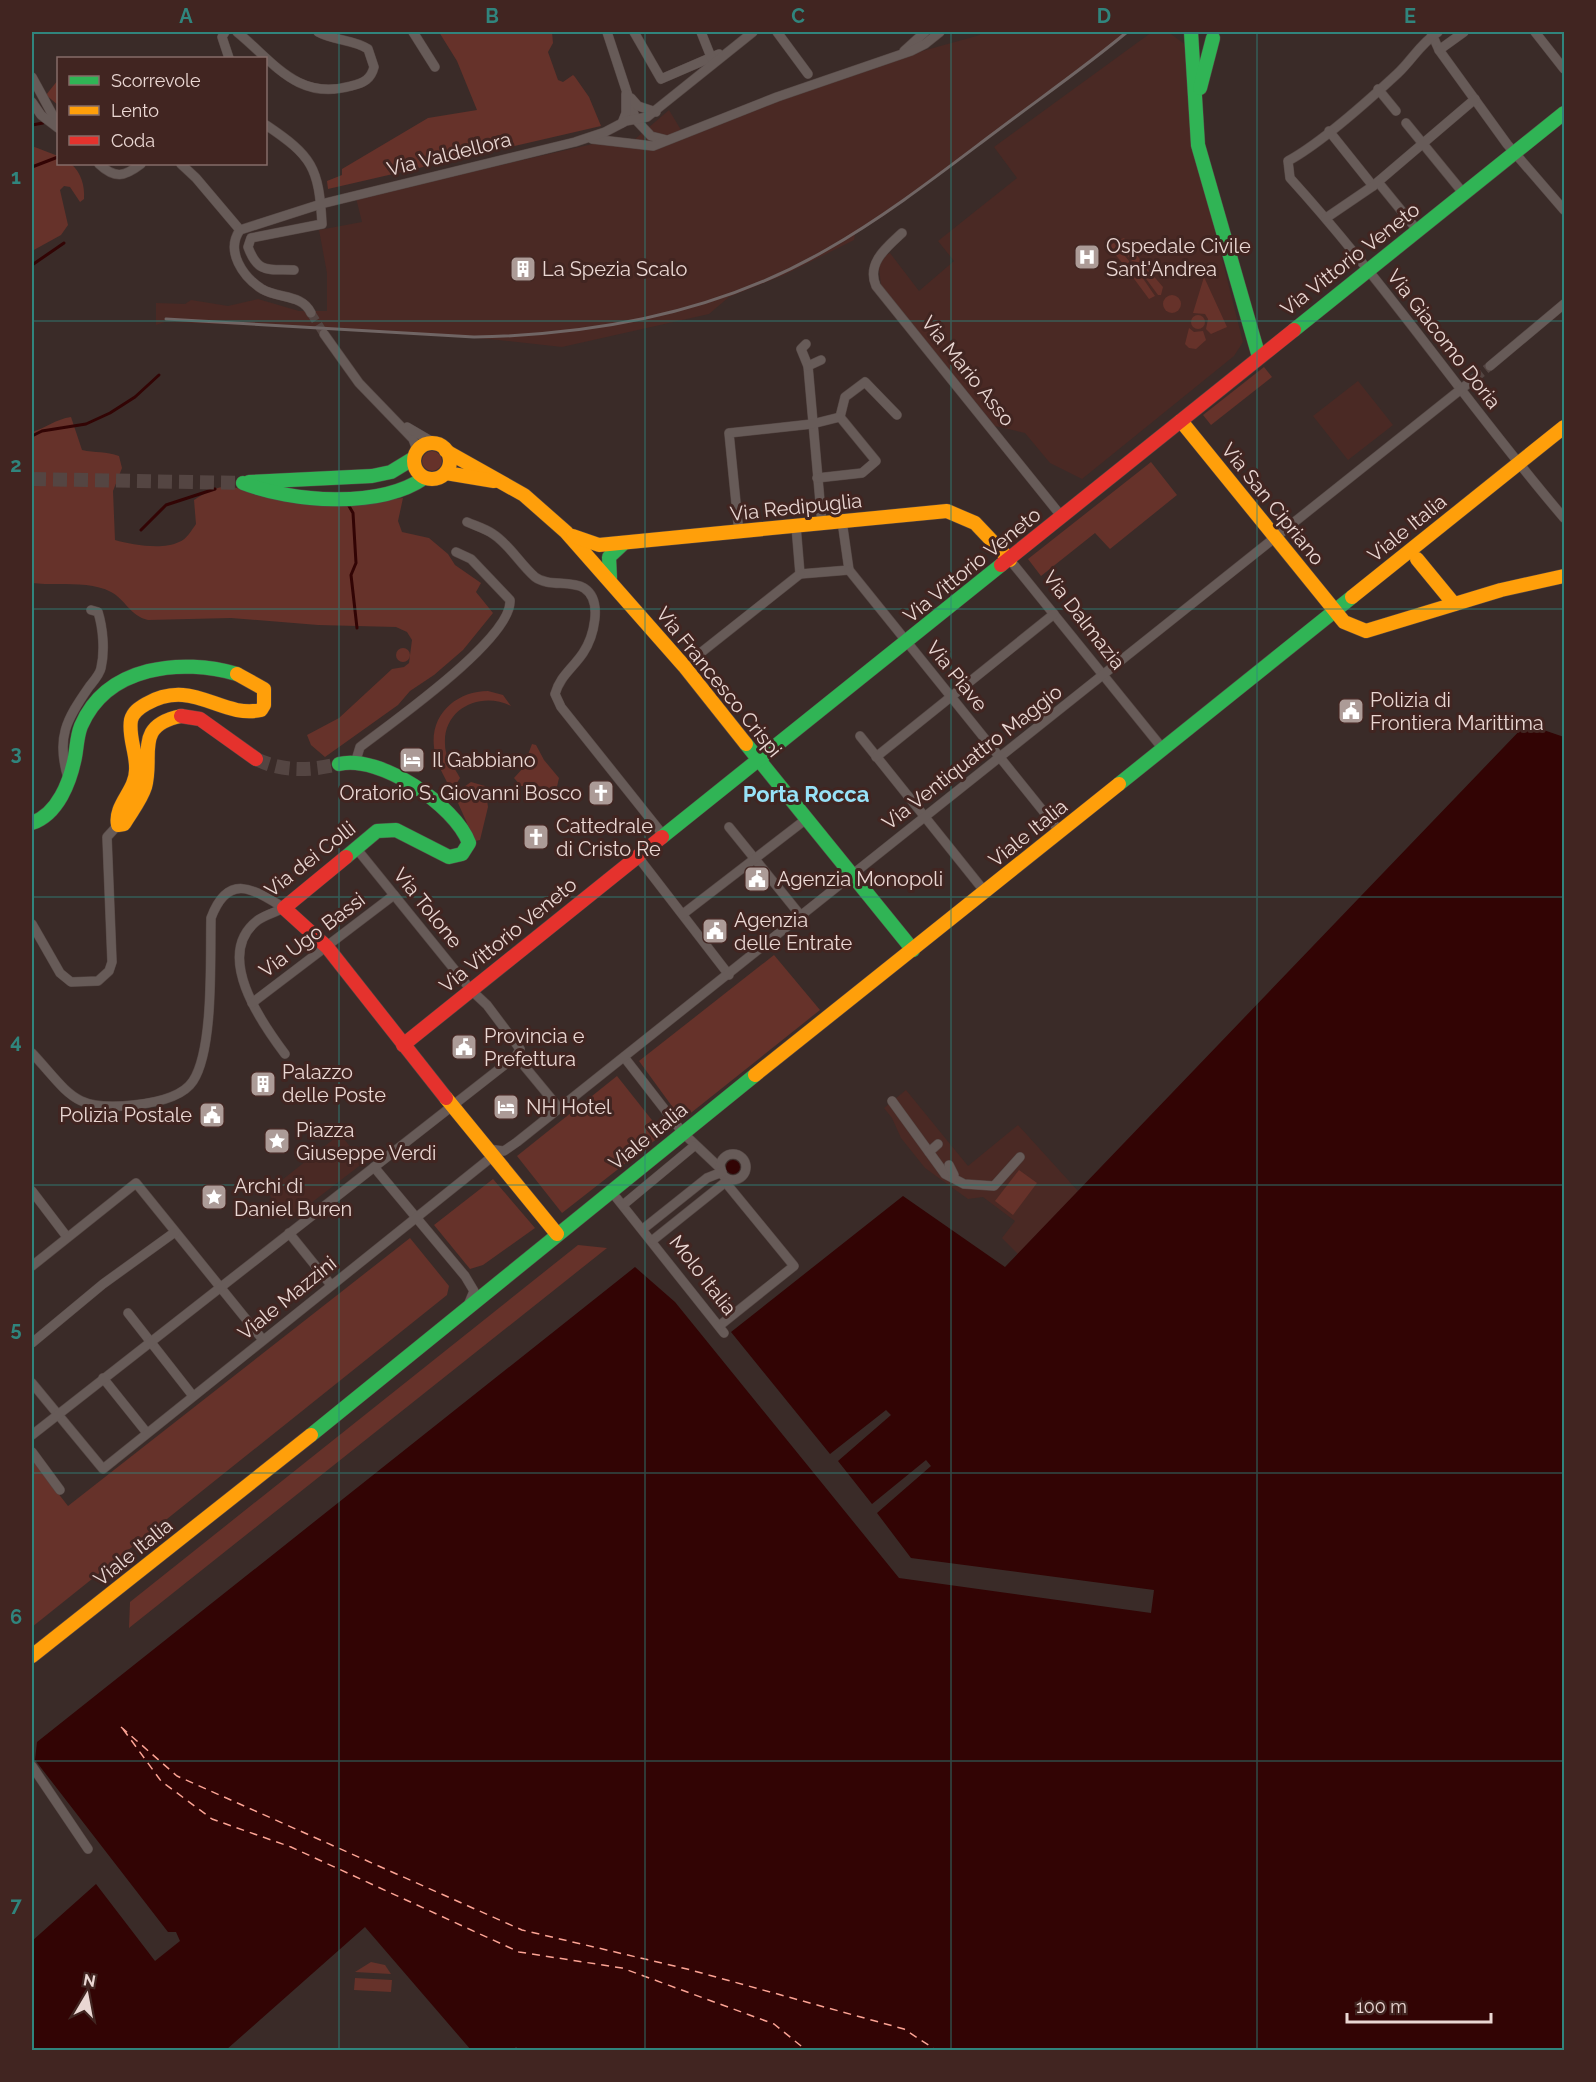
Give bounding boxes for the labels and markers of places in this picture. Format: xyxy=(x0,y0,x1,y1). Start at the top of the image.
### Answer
place label: Ospedale Civile Sant'Andrea xyxy=(1106,234,1251,281)
hospital icon: Ospedale Civile Sant'Andrea xyxy=(1072,242,1102,272)
building icon: La Spezia Scalo xyxy=(508,254,538,284)
place label: La Spezia Scalo xyxy=(542,257,687,281)
place label: Polizia di Frontiera Marittima xyxy=(1370,688,1544,735)
public building icon: Polizia di Frontiera Marittima xyxy=(1336,696,1366,726)
hotel icon: Il Gabbiano xyxy=(397,745,427,775)
place label: Il Gabbiano xyxy=(432,748,536,772)
church icon: Oratorio S. Giovanni Bosco xyxy=(586,778,616,808)
place label: Oratorio S. Giovanni Bosco xyxy=(339,781,582,805)
place label: Cattedrale di Cristo Re xyxy=(556,814,661,861)
church icon: Cattedrale di Cristo Re xyxy=(521,822,551,852)
public building icon: Agenzia Monopoli xyxy=(742,864,772,894)
place label: Agenzia Monopoli xyxy=(777,867,943,891)
place label: Agenzia delle Entrate xyxy=(734,908,853,955)
public building icon: Agenzia delle Entrate xyxy=(700,916,730,946)
place label: Provincia e Prefettura xyxy=(484,1024,585,1071)
public building icon: Provincia e Prefettura xyxy=(449,1032,479,1062)
place label: Palazzo delle Poste xyxy=(282,1060,386,1107)
building icon: Palazzo delle Poste xyxy=(248,1069,278,1099)
hotel icon: NH Hotel xyxy=(491,1092,521,1122)
place label: NH Hotel xyxy=(526,1095,612,1119)
public building icon: Polizia Postale xyxy=(197,1100,227,1130)
place label: Polizia Postale xyxy=(59,1103,192,1127)
place label: Piazza Giuseppe Verdi xyxy=(296,1118,436,1165)
place icon: Piazza Giuseppe Verdi xyxy=(262,1126,292,1156)
place label: Archi di Daniel Buren xyxy=(234,1174,352,1221)
place icon: Archi di Daniel Buren xyxy=(199,1182,229,1212)

